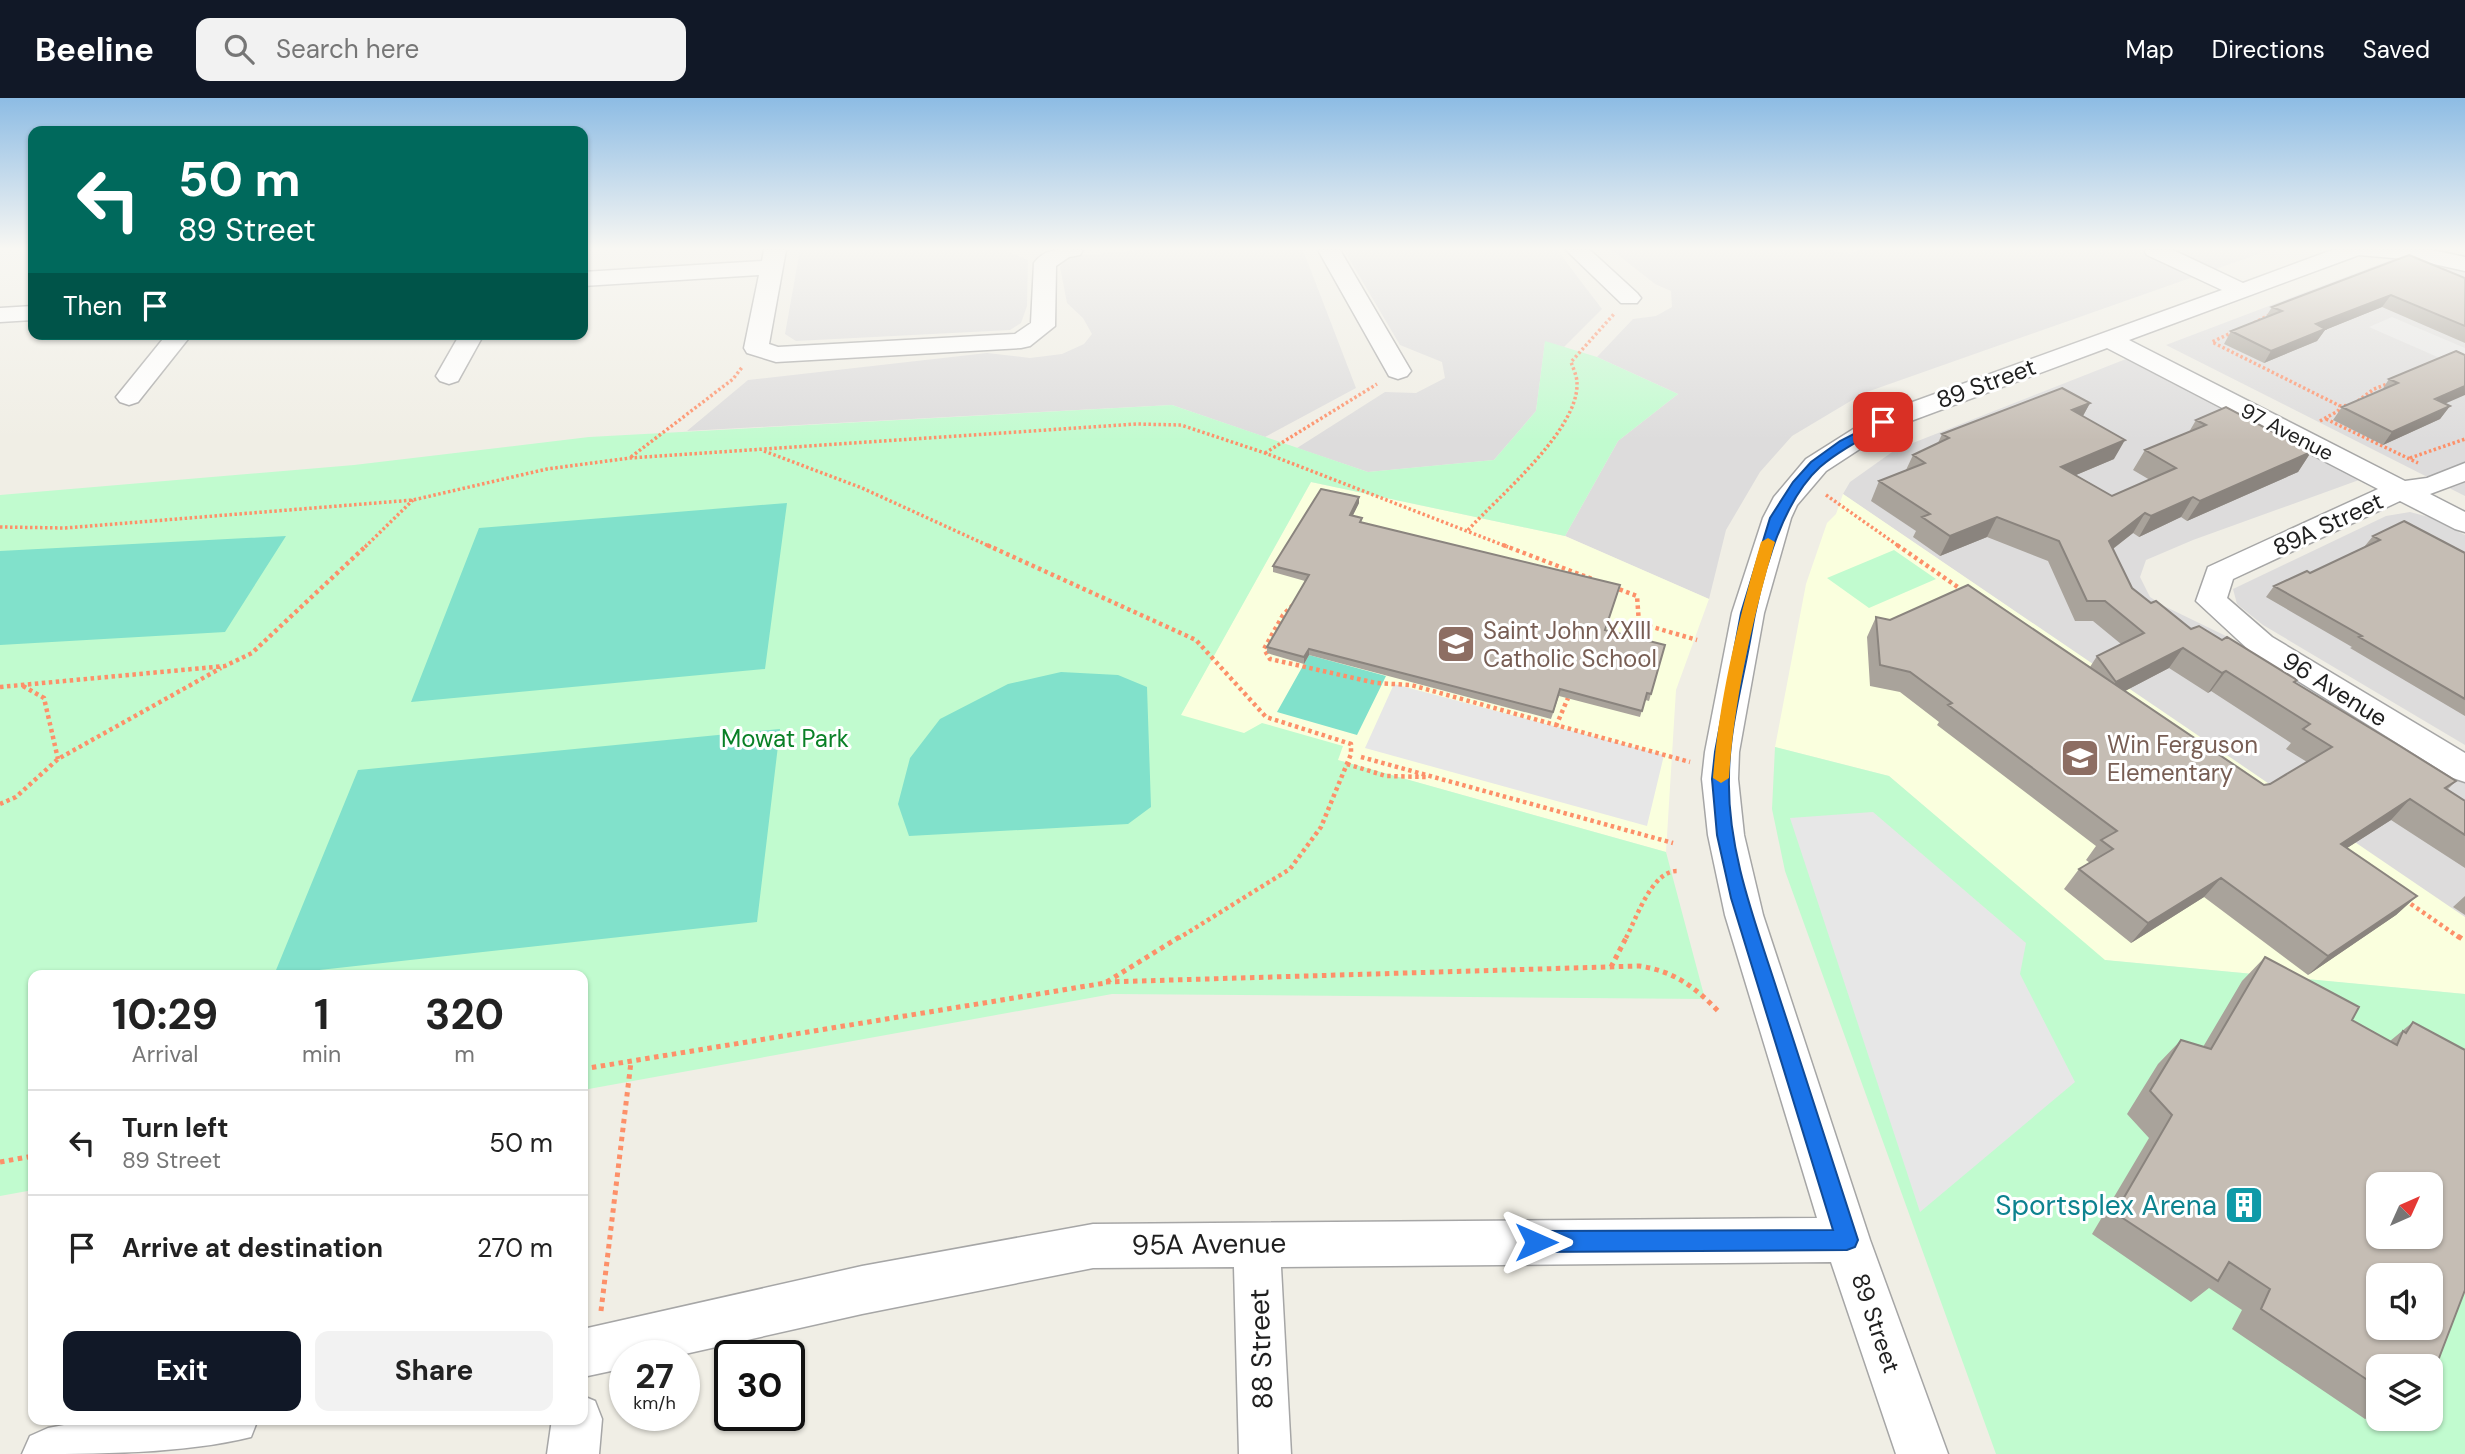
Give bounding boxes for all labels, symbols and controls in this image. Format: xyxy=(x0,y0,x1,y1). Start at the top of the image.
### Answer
search box xyxy=(196,18,686,81)
text: Beeline xyxy=(35,28,154,71)
icon: search xyxy=(220,30,258,68)
text: Search here xyxy=(276,32,419,66)
text: Map xyxy=(2126,34,2174,65)
text: Directions xyxy=(2212,34,2325,65)
text: Saved xyxy=(2363,34,2430,65)
text: 50 m xyxy=(178,147,301,211)
icon: left xyxy=(63,154,154,245)
text: 89 Street xyxy=(178,209,316,251)
icon: arrive xyxy=(136,287,174,325)
text: Then xyxy=(63,289,122,323)
street label: 89 Street xyxy=(1932,351,2040,415)
pin xyxy=(1853,392,1913,452)
street label: 97 Avenue xyxy=(2236,397,2338,467)
icon: arrive xyxy=(1864,403,1902,441)
street label: 89A Street xyxy=(2268,485,2388,563)
place label: Saint John XXIII Catholic School xyxy=(1483,615,1657,674)
school or university icon: Saint John XXIII Catholic School xyxy=(1435,623,1477,665)
street label: 96 Avenue xyxy=(2277,645,2393,733)
park label: Mowat Park xyxy=(721,723,849,754)
place label: Win Ferguson Elementary xyxy=(2107,729,2258,788)
school or university icon: Win Ferguson Elementary xyxy=(2059,737,2101,779)
text: 10:29 xyxy=(112,987,218,1042)
text: 1 xyxy=(314,987,329,1042)
text: 320 xyxy=(425,987,504,1042)
text: Arrival xyxy=(132,1039,199,1069)
text: min xyxy=(302,1039,341,1069)
text: m xyxy=(454,1039,475,1069)
text: Turn left xyxy=(122,1111,229,1145)
icon: left xyxy=(63,1124,101,1162)
text: 50 m xyxy=(489,1126,553,1160)
text: 89 Street xyxy=(122,1145,221,1175)
north arrow xyxy=(2366,1172,2443,1250)
map controls xyxy=(2366,1172,2443,1431)
building icon: Sportsplex Arena xyxy=(2223,1184,2265,1226)
place label: Sportsplex Arena xyxy=(1995,1187,2217,1224)
position arrow xyxy=(1499,1205,1573,1279)
street label: 95A Avenue xyxy=(1131,1224,1287,1264)
icon: arrive xyxy=(63,1229,101,1267)
text: Arrive at destination xyxy=(122,1231,383,1265)
text: 270 m xyxy=(477,1231,553,1265)
button: sound xyxy=(2366,1263,2443,1340)
street label: 89 Street xyxy=(1845,1269,1907,1377)
street label: 88 Street xyxy=(1240,1288,1282,1410)
button: Exit xyxy=(63,1331,301,1411)
button: Share xyxy=(315,1331,553,1411)
speed limit sign: 30 xyxy=(714,1340,805,1431)
text: 27 xyxy=(635,1353,674,1399)
button: layers xyxy=(2366,1354,2443,1431)
text: km/h xyxy=(633,1391,676,1415)

